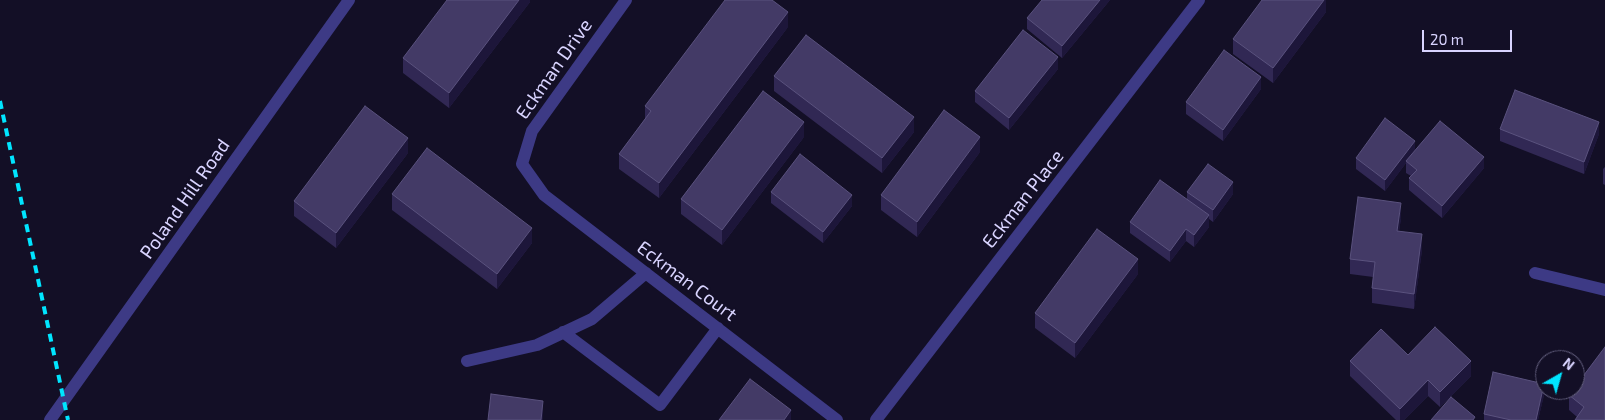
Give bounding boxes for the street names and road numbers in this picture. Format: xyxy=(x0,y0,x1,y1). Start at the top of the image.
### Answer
street label: Eckman Drive xyxy=(511,15,597,123)
street label: Poland Hill Road xyxy=(135,135,235,263)
street label: Eckman Place xyxy=(978,145,1068,253)
street label: Eckman Court xyxy=(633,236,741,326)

